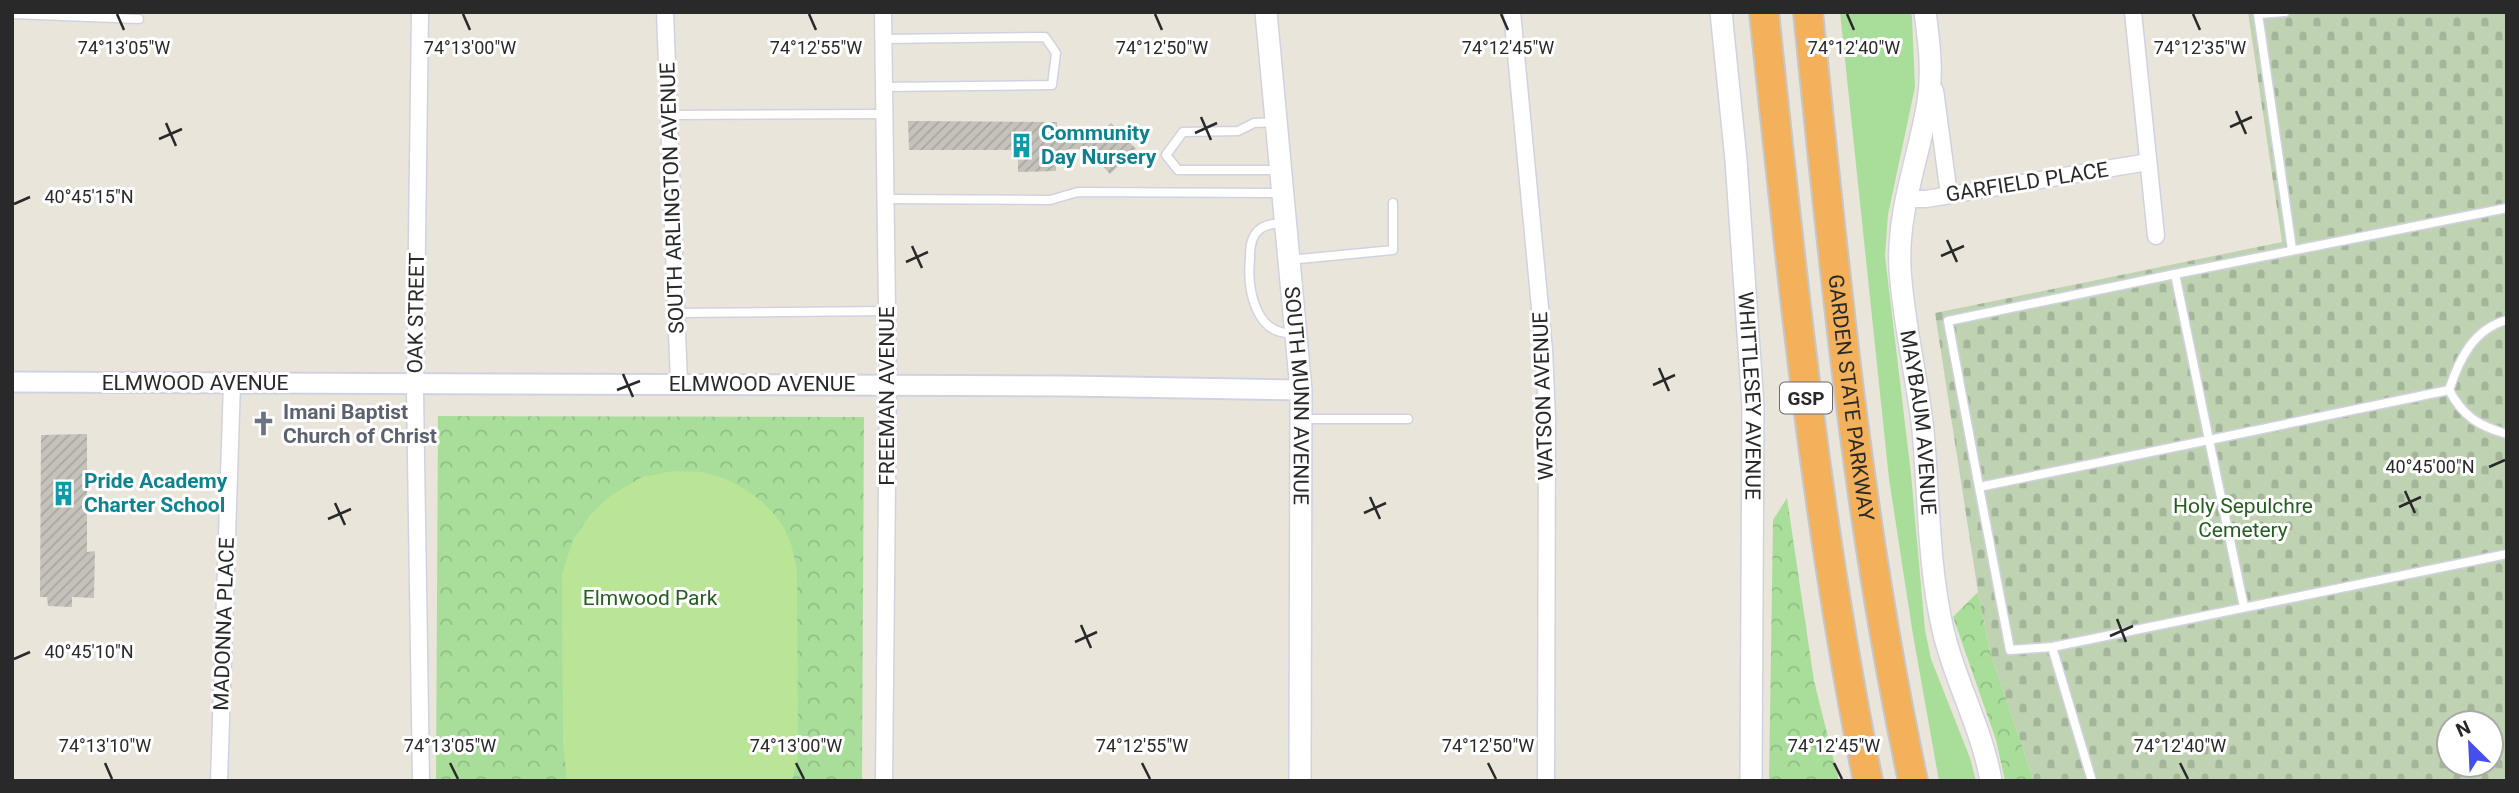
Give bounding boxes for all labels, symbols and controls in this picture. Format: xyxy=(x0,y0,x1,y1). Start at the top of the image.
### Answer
text: 74°13'05"W xyxy=(78,37,170,58)
text: 74°13'00"W xyxy=(424,37,516,58)
text: 74°12'55"W xyxy=(770,37,862,58)
text: 74°12'50"W xyxy=(1116,37,1208,58)
text: 74°12'45"W xyxy=(1462,37,1554,58)
text: 74°12'40"W xyxy=(1808,37,1900,58)
text: 74°12'35"W xyxy=(2154,37,2246,58)
street label: SOUTH ARLINGTON AVENUE xyxy=(655,62,689,334)
place label: Community Day Nursery xyxy=(1041,121,1157,169)
building icon: Community Day Nursery xyxy=(1007,131,1035,159)
street label: GARFIELD PLACE xyxy=(1944,157,2110,207)
text: 40°45'15"N xyxy=(44,186,134,207)
street label: OAK STREET xyxy=(403,252,429,374)
street label: GARDEN STATE PARKWAY xyxy=(1823,273,1879,523)
street label: SOUTH MUNN AVENUE xyxy=(1279,285,1313,505)
street label: WHITTLESEY AVENUE xyxy=(1733,291,1765,500)
street label: FREEMAN AVENUE xyxy=(875,306,899,486)
street label: WATSON AVENUE xyxy=(1528,311,1558,481)
street label: MAYBAUM AVENUE xyxy=(1895,328,1941,516)
street label: ELMWOOD AVENUE xyxy=(102,371,288,395)
street label: ELMWOOD AVENUE xyxy=(669,372,855,396)
road number: GSP xyxy=(1780,382,1832,414)
place label: Imani Baptist Church of Christ xyxy=(283,400,437,448)
church icon: Imani Baptist Church of Christ xyxy=(249,410,277,438)
text: 40°45'00"N xyxy=(2385,456,2475,477)
place label: Pride Academy Charter School xyxy=(84,469,228,517)
building icon: Pride Academy Charter School xyxy=(50,479,78,507)
park label: Holy Sepulchre Cemetery xyxy=(2173,494,2313,542)
street label: MADONNA PLACE xyxy=(209,537,239,711)
park label: Elmwood Park xyxy=(583,586,718,610)
text: 40°45'10"N xyxy=(44,641,134,662)
north arrow xyxy=(2435,709,2505,779)
text: N xyxy=(2452,716,2474,742)
text: 74°13'10"W xyxy=(59,735,151,756)
text: 74°13'05"W xyxy=(404,735,496,756)
text: 74°13'00"W xyxy=(750,735,842,756)
text: 74°12'55"W xyxy=(1096,735,1188,756)
text: 74°12'50"W xyxy=(1442,735,1534,756)
text: 74°12'45"W xyxy=(1788,735,1880,756)
text: 74°12'40"W xyxy=(2134,735,2226,756)

